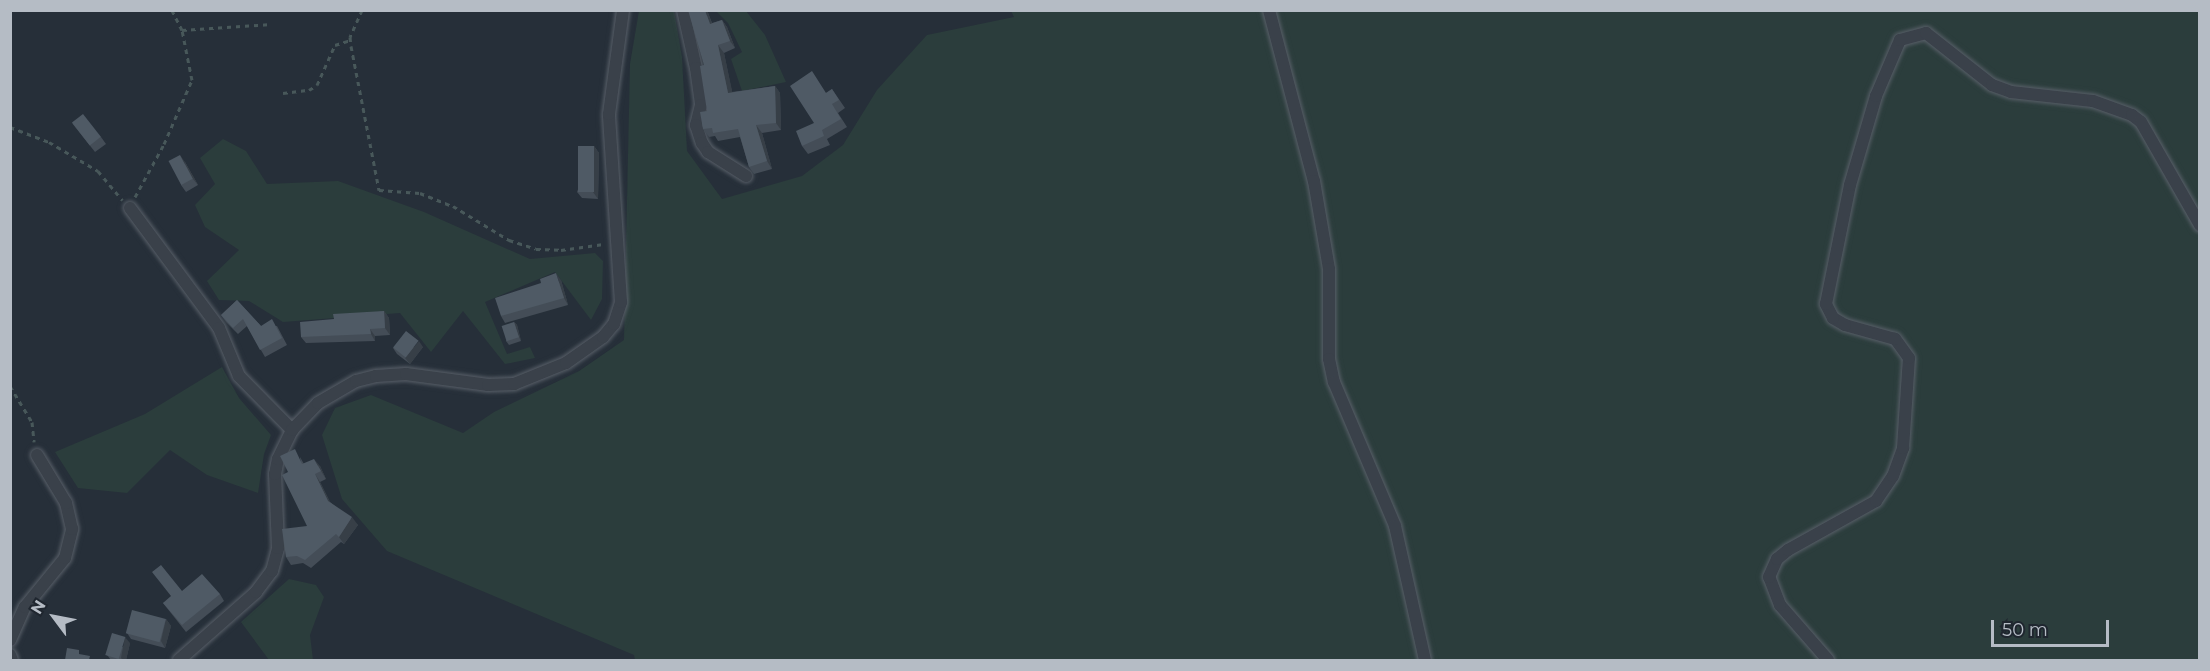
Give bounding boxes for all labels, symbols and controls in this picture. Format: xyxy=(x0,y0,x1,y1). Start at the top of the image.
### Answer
north arrow xyxy=(24,587,84,647)
text: N xyxy=(27,597,50,618)
scale bar xyxy=(1994,608,2112,646)
text: 50 m xyxy=(2002,619,2048,641)

